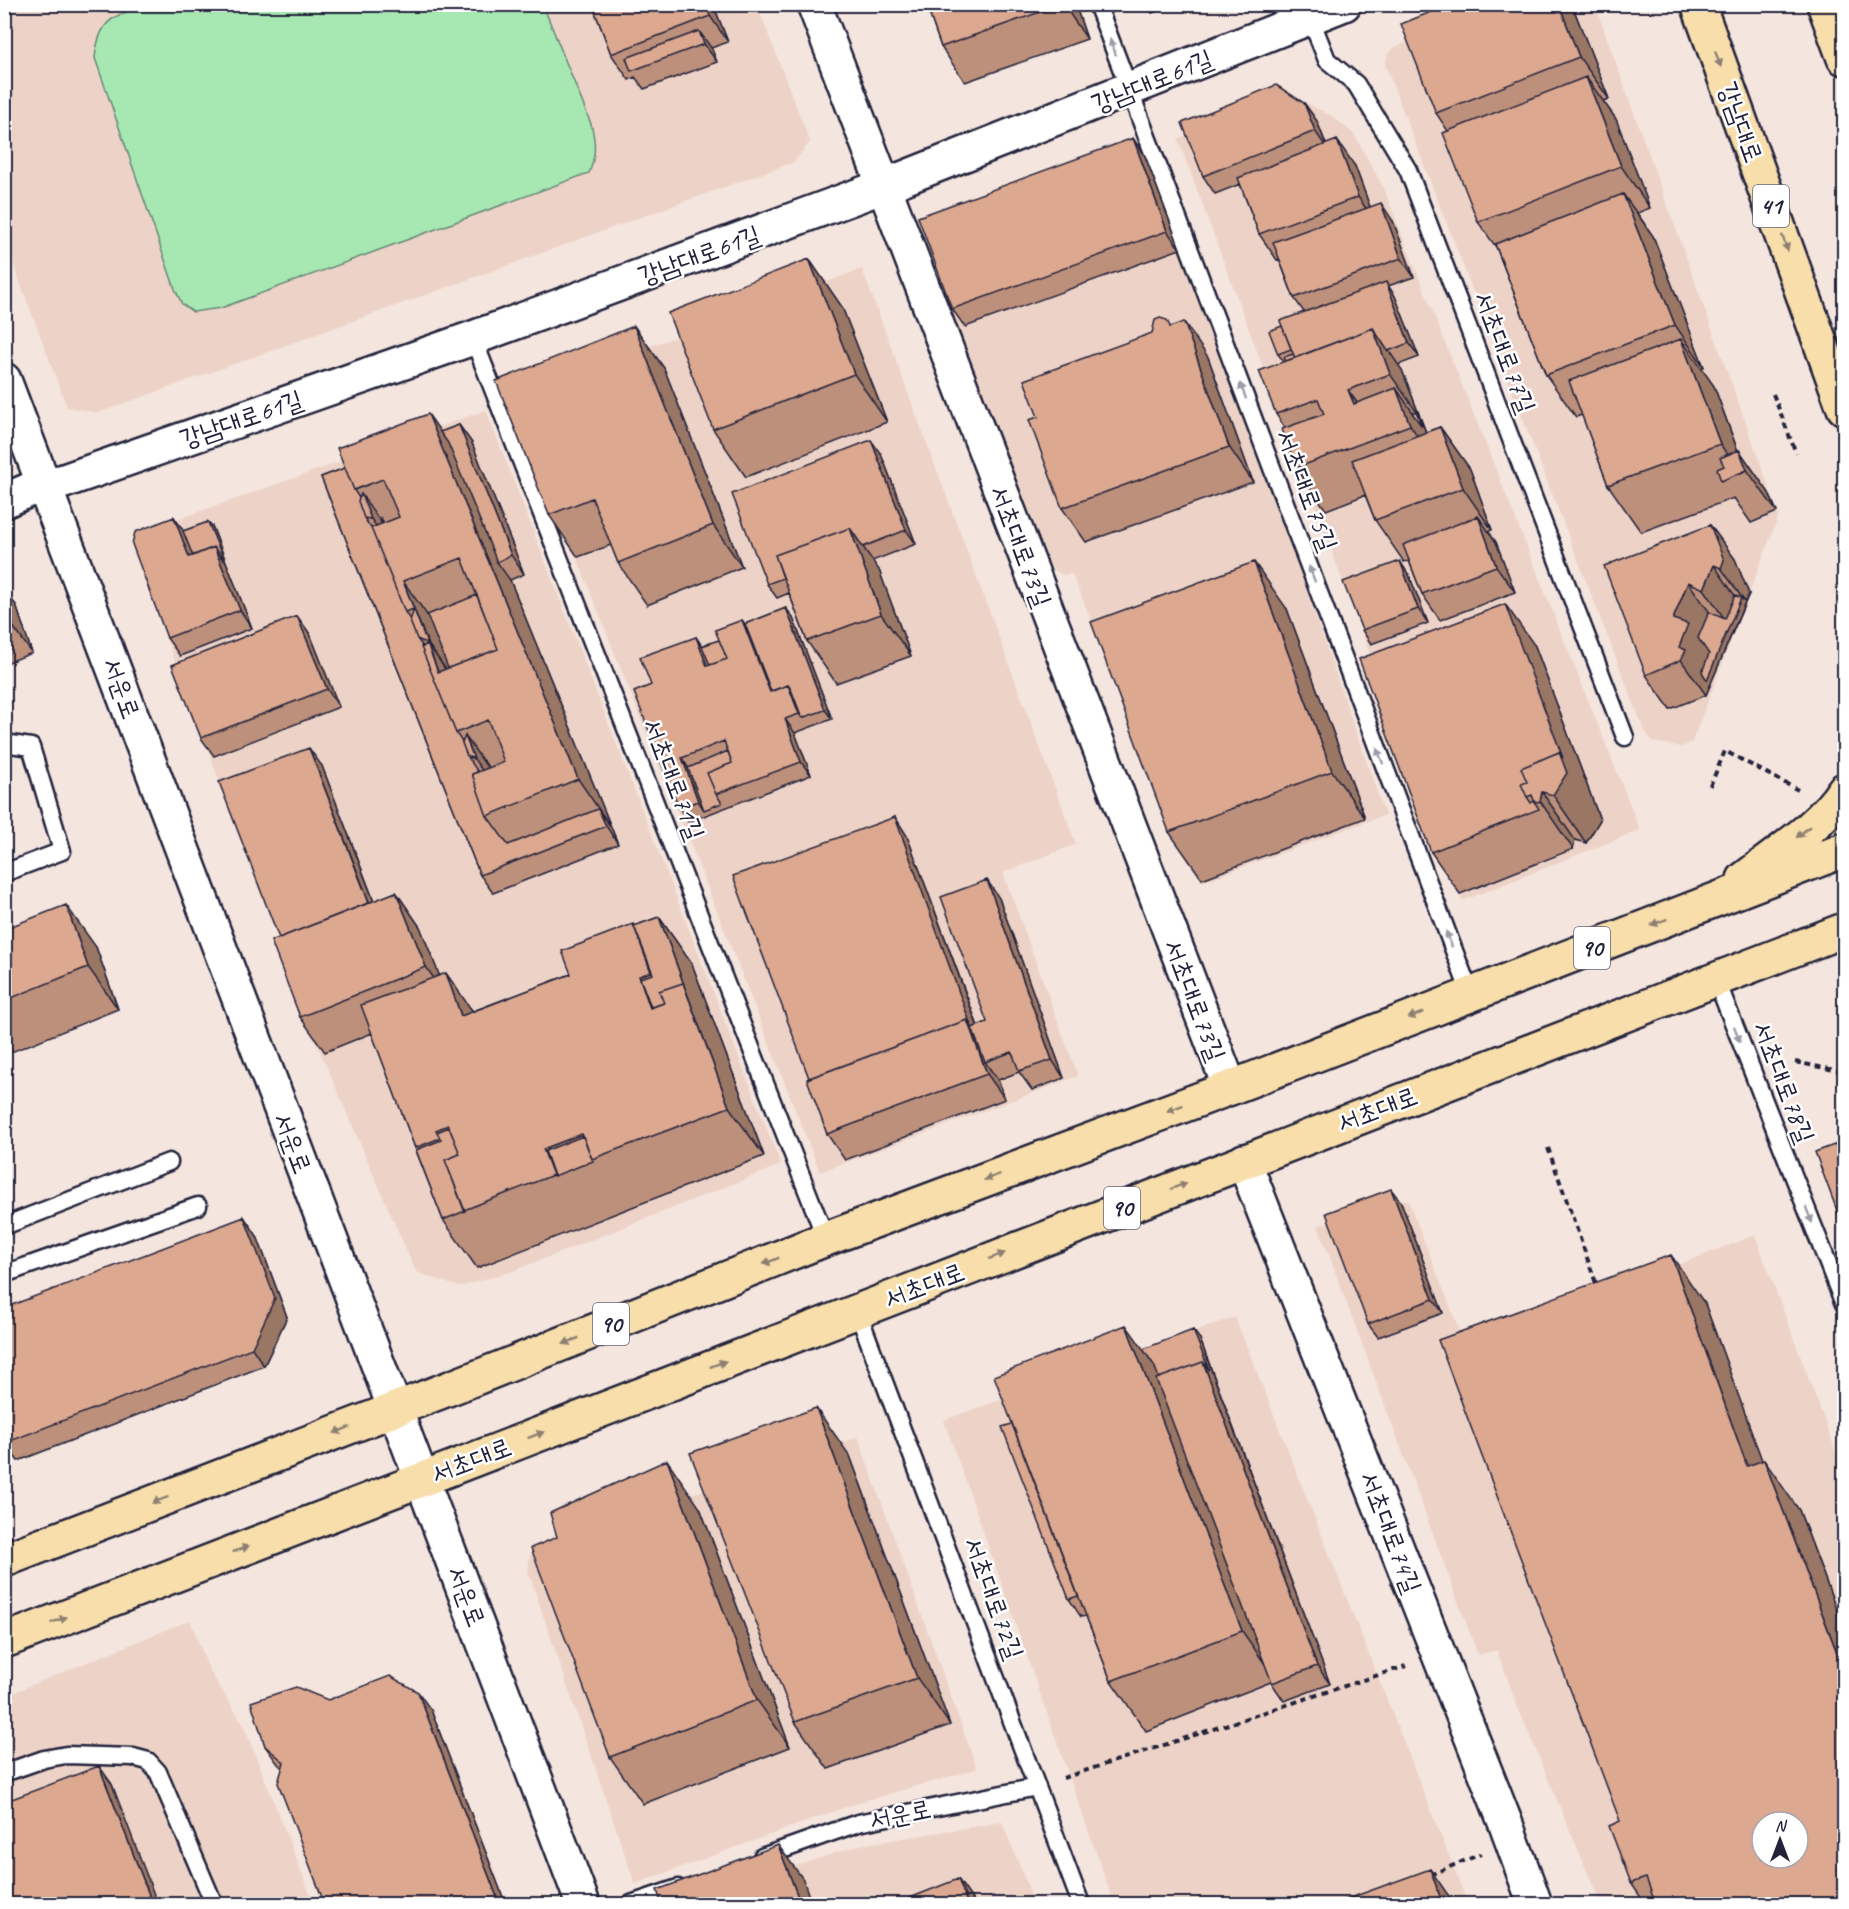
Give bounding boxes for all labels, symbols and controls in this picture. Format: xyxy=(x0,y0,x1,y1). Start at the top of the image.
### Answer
one-way arrow xyxy=(1107,38,1117,56)
street label: 강남대로61길 xyxy=(1087,42,1218,121)
one-way arrow xyxy=(1713,51,1723,69)
street label: 강남대로 xyxy=(1711,77,1770,167)
road number: 41 xyxy=(1753,185,1789,227)
street label: 강남대로61길 xyxy=(633,218,765,293)
one-way arrow xyxy=(1780,234,1790,252)
street label: 서초대로77길 xyxy=(1466,287,1543,418)
one-way arrow xyxy=(1237,382,1247,400)
street label: 강남대로61길 xyxy=(175,383,307,456)
street label: 서초대로75길 xyxy=(1268,425,1345,556)
street label: 서초대로73길 xyxy=(982,481,1059,612)
one-way arrow xyxy=(1306,564,1316,582)
street label: 서운로 xyxy=(95,653,148,723)
street label: 서초대로71길 xyxy=(635,714,712,845)
one-way arrow xyxy=(1375,747,1385,765)
one-way arrow xyxy=(1795,825,1811,838)
one-way arrow xyxy=(1650,918,1668,928)
road number: 90 xyxy=(1574,927,1610,969)
one-way arrow xyxy=(1444,929,1454,947)
street label: 서초대로73길 xyxy=(1156,935,1233,1066)
one-way arrow xyxy=(1406,1010,1424,1020)
street label: 서초대로78길 xyxy=(1745,1017,1822,1148)
one-way arrow xyxy=(1733,1025,1742,1043)
street label: 서초대로 xyxy=(1332,1079,1422,1140)
one-way arrow xyxy=(1166,1104,1184,1114)
street label: 서운로 xyxy=(266,1108,319,1178)
one-way arrow xyxy=(983,1172,1001,1182)
one-way arrow xyxy=(1170,1181,1188,1190)
road number: 90 xyxy=(1104,1187,1140,1229)
one-way arrow xyxy=(1805,1206,1814,1224)
one-way arrow xyxy=(989,1251,1007,1261)
street label: 서초대로 xyxy=(879,1255,969,1316)
one-way arrow xyxy=(762,1256,780,1266)
road number: 90 xyxy=(593,1303,629,1345)
one-way arrow xyxy=(561,1336,579,1346)
one-way arrow xyxy=(709,1359,727,1369)
one-way arrow xyxy=(333,1425,351,1435)
one-way arrow xyxy=(527,1429,545,1439)
street label: 서초대로 xyxy=(426,1430,516,1491)
street label: 서초대로74길 xyxy=(1352,1467,1429,1598)
one-way arrow xyxy=(151,1495,169,1505)
street label: 서초대로72길 xyxy=(956,1532,1031,1664)
one-way arrow xyxy=(232,1544,250,1553)
street label: 서운로 xyxy=(440,1561,493,1631)
one-way arrow xyxy=(50,1615,68,1624)
street label: 서운로 xyxy=(866,1792,934,1837)
north arrow xyxy=(1750,1810,1810,1870)
text: N xyxy=(1775,1816,1788,1836)

